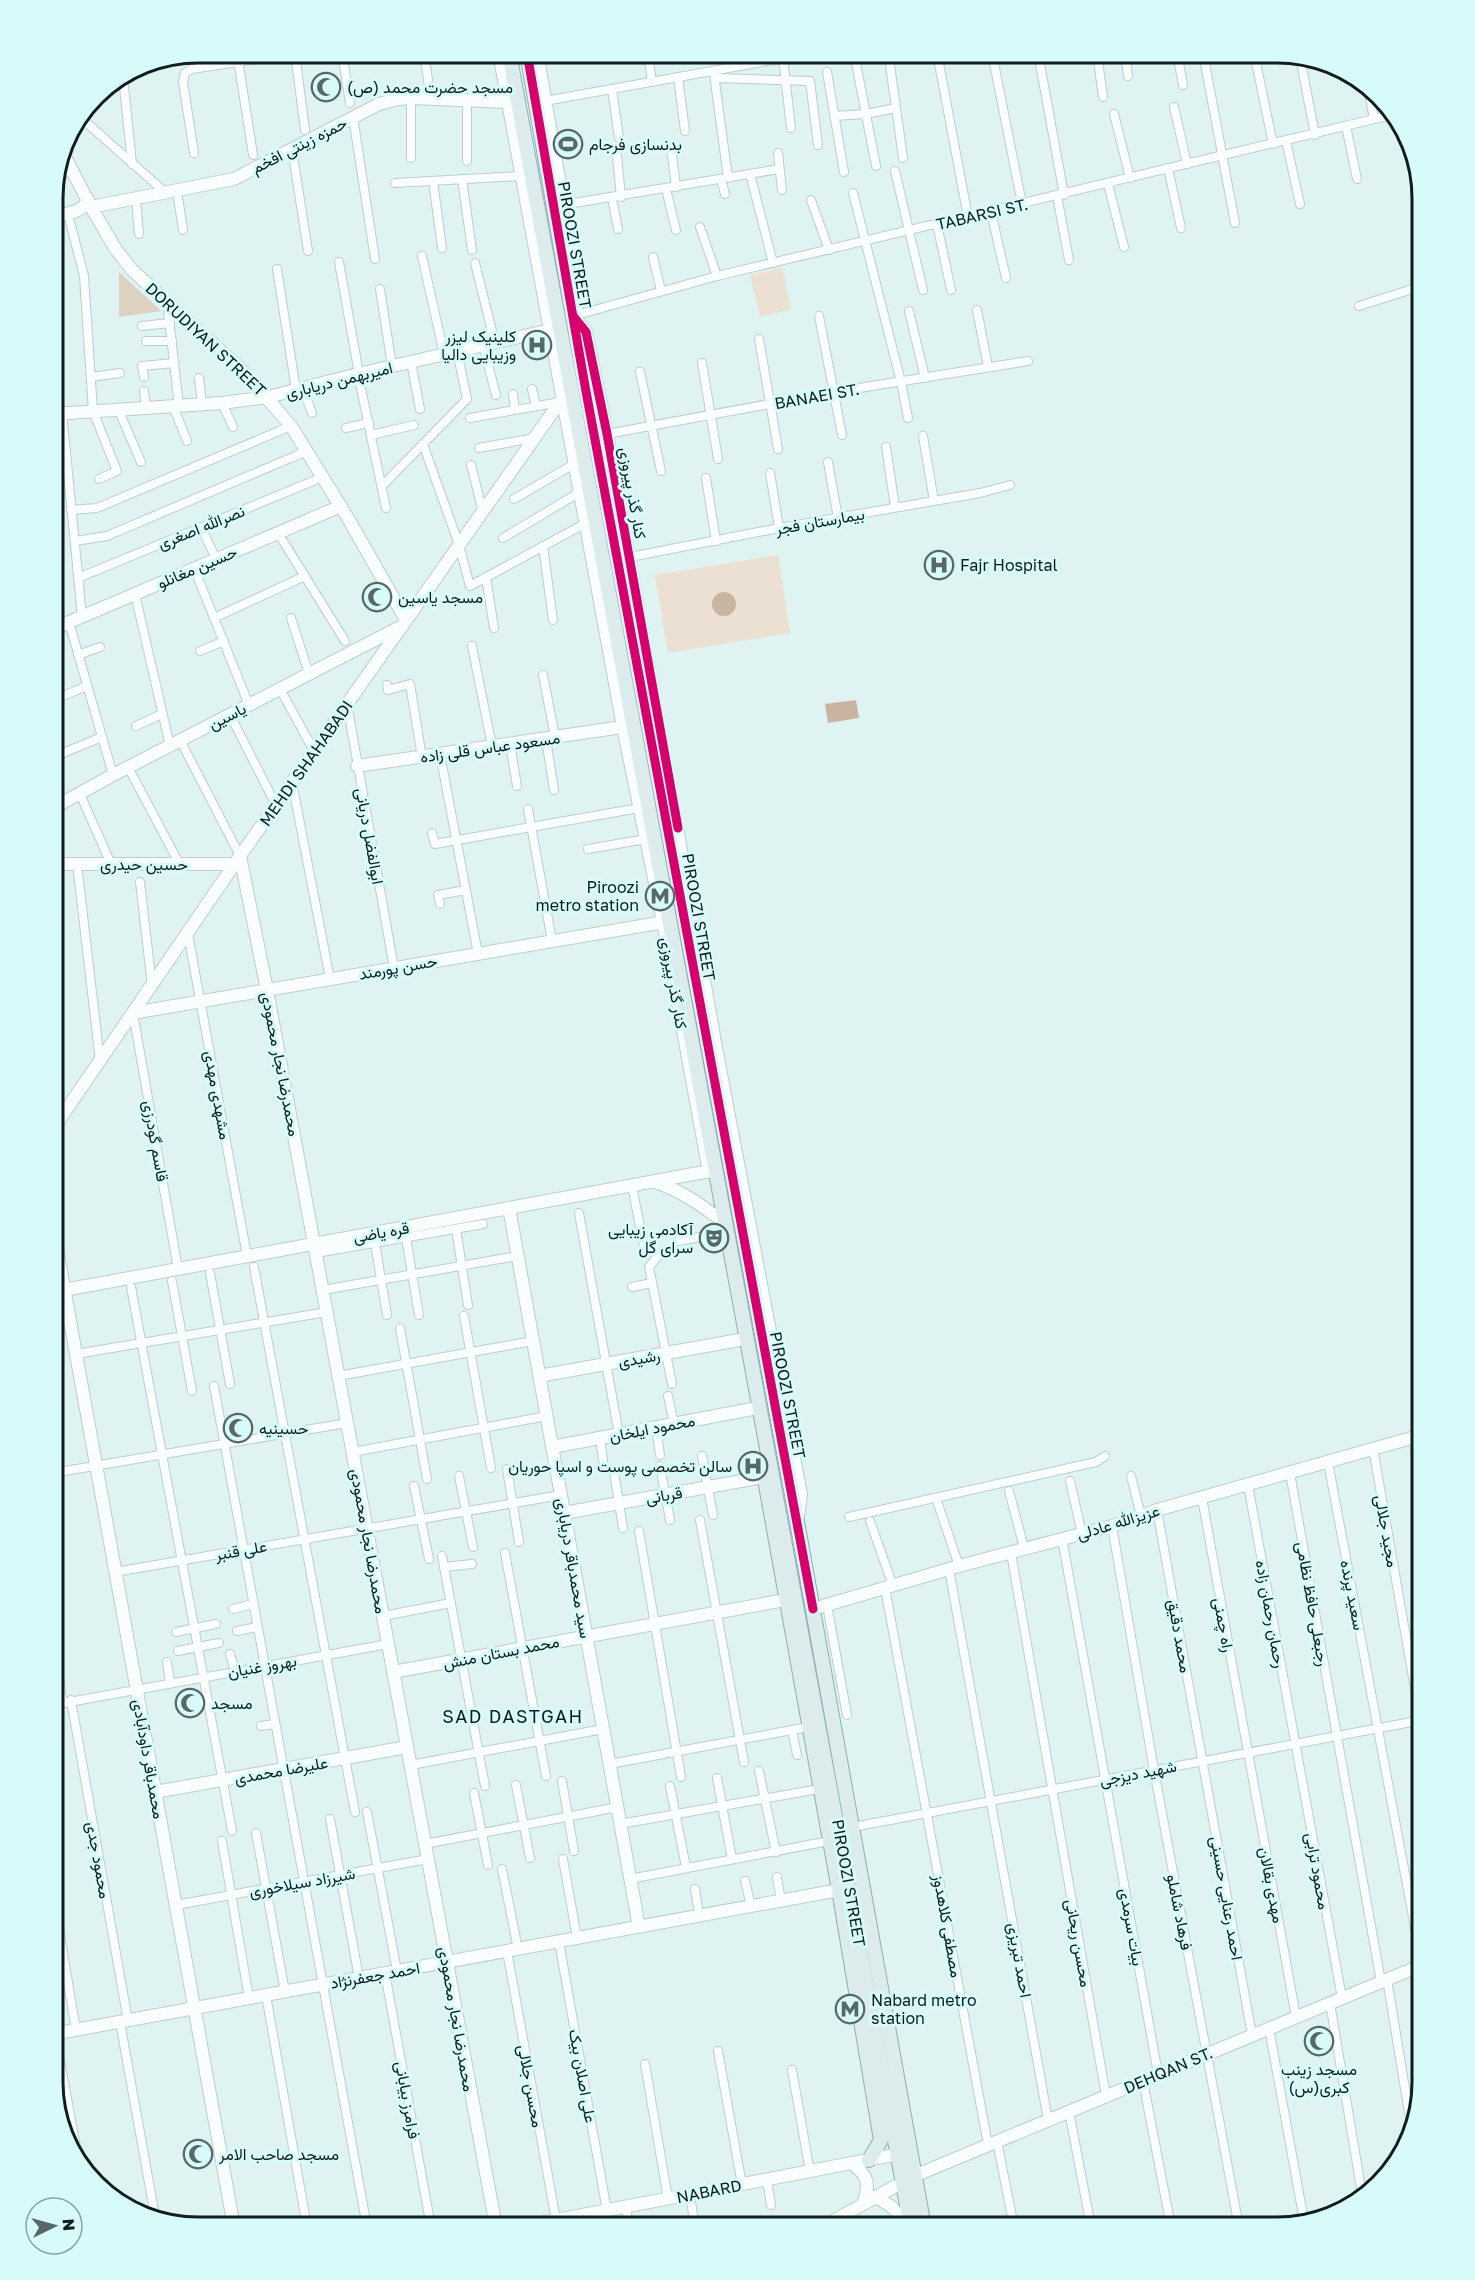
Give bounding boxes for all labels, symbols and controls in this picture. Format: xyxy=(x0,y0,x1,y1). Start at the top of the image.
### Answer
mosque icon: مسجد حضرت محمد (ص) xyxy=(310,71,342,103)
place label: مسجد حضرت محمد (ص) xyxy=(347,77,513,98)
street label: حمزه زینتی افخم xyxy=(248,112,351,178)
sports icon: بدنسازی فرجام xyxy=(552,128,584,160)
place label: بدنسازی فرجام xyxy=(589,134,682,155)
street label: PIROOZI STREET xyxy=(554,180,596,310)
street label: TABARSI ST. xyxy=(934,194,1030,234)
street label: DORUDIYAN STREET xyxy=(142,278,271,400)
place label: کلینیک لیزر وزیبایی دالیا xyxy=(441,326,516,365)
hospital icon: کلینیک لیزر وزیبایی دالیا xyxy=(521,329,553,361)
street label: امیربهمن دریاباری xyxy=(283,357,395,404)
street label: BANAEI ST. xyxy=(773,379,861,413)
street label: کنار گذر پیروزی xyxy=(613,445,651,541)
street label: نصرالله اصغری xyxy=(154,500,248,555)
street label: بیمارستان فجر xyxy=(773,503,866,540)
street label: حسین مغانلو xyxy=(154,541,241,594)
hospital icon: Fajr Hospital xyxy=(923,549,955,581)
place label: Fajr Hospital xyxy=(960,555,1058,575)
mosque icon: مسجد یاسین xyxy=(361,581,393,613)
place label: مسجد یاسین xyxy=(398,587,483,608)
street label: MEHDI SHAHABADI xyxy=(255,696,357,830)
street label: یاسین xyxy=(205,698,250,735)
street label: مسعود عباس قلی زاده xyxy=(419,727,561,768)
street label: ابوالفضل دریانی xyxy=(351,786,388,886)
street label: PIROOZI STREET xyxy=(678,852,720,982)
street label: حسین حیدری xyxy=(100,854,188,875)
place label: Piroozi metro station xyxy=(536,877,639,915)
metro station icon: Piroozi metro station xyxy=(644,880,676,912)
street label: کنار گذر پیروزی xyxy=(654,935,692,1031)
street label: حسن پورمند xyxy=(357,950,439,986)
street label: محمدرضا نجار محمودی xyxy=(256,990,305,1138)
street label: مشهدی مهدی xyxy=(199,1049,236,1141)
street label: قاسم گودرزی xyxy=(138,1099,173,1183)
street label: قره یاضی xyxy=(351,1217,411,1248)
place label: آکادمی زیبایی سرای گل xyxy=(608,1219,694,1258)
theatre icon: آکادمی زیبایی سرای گل xyxy=(698,1222,730,1254)
street label: PIROOZI STREET xyxy=(766,1330,810,1460)
street label: رشیدی xyxy=(616,1344,662,1373)
street label: محمود ایلخان xyxy=(607,1410,697,1447)
mosque icon: حسینیه xyxy=(222,1412,254,1444)
place label: حسینیه xyxy=(259,1418,309,1438)
hospital icon: سالن تخصصی پوست و اسپا حوریان xyxy=(737,1450,769,1482)
place label: سالن تخصصی پوست و اسپا حوریان xyxy=(508,1456,732,1478)
street label: محمدرضا نجار محمودی xyxy=(345,1467,392,1615)
street label: قربانی xyxy=(644,1482,684,1509)
street label: مجید جلالی xyxy=(1370,1493,1403,1569)
street label: سید محمدباقر دریاباری xyxy=(551,1496,596,1640)
street label: عزیزالله عادلی xyxy=(1074,1500,1162,1545)
street label: علی قنبر xyxy=(213,1536,269,1566)
street label: رجبعلی حافظ نظامی xyxy=(1291,1540,1334,1668)
street label: رحمان رحمان زاده xyxy=(1251,1558,1290,1670)
street label: سعید پرنده xyxy=(1334,1558,1370,1632)
street label: راه چمنی xyxy=(1207,1596,1239,1654)
street label: محمد دقیق xyxy=(1163,1598,1196,1674)
street label: محمد بستان منش xyxy=(441,1631,561,1674)
street label: بهروز غنیان xyxy=(226,1650,298,1683)
mosque icon: مسجد xyxy=(174,1687,206,1719)
place label: مسجد xyxy=(211,1693,252,1713)
street label: محمدباقر داودآبادی xyxy=(128,1698,169,1821)
district label: SAD DASTGAH xyxy=(442,1705,584,1727)
street label: علیرضا محمدی xyxy=(233,1752,330,1789)
street label: شهید دیزجی xyxy=(1098,1756,1178,1791)
street label: PIROOZI STREET xyxy=(828,1818,870,1948)
street label: محمود جدی xyxy=(81,1820,116,1900)
street label: محمود ترابی xyxy=(1300,1831,1335,1911)
street label: احمد رعنایی حسینی xyxy=(1205,1834,1248,1962)
street label: مهدی بقالان xyxy=(1254,1845,1289,1925)
street label: شیرزاد سیلاخوری xyxy=(247,1863,357,1902)
street label: مصطفی کلاهدوز xyxy=(928,1872,967,1979)
street label: فرهاد شاملو xyxy=(1162,1872,1197,1952)
street label: بیات سرمدی xyxy=(1114,1887,1149,1968)
street label: محسن ریحانی xyxy=(1060,1897,1097,1989)
street label: احمد تبریزی xyxy=(1003,1921,1036,1999)
street label: محمدرضا نجار محمودی xyxy=(433,1945,480,2093)
street label: احمد جعفرنژاد xyxy=(329,1957,421,1994)
place label: Nabard metro station xyxy=(871,1990,977,2028)
metro station icon: Nabard metro station xyxy=(834,1993,866,2025)
mosque icon: مسجد زینب کبری(س) xyxy=(1303,2025,1335,2057)
street label: علی اصلان بیک xyxy=(564,2027,601,2125)
street label: DEHQAN ST. xyxy=(1120,2042,1216,2098)
street label: محسن جلالی xyxy=(513,2043,548,2129)
place label: مسجد زینب کبری(س) xyxy=(1281,2059,1357,2098)
street label: فرامرز بیابانی xyxy=(390,2060,425,2141)
mosque icon: مسجد صاحب الامر xyxy=(182,2138,214,2170)
place label: مسجد صاحب الامر xyxy=(218,2144,339,2165)
street label: NABARD xyxy=(675,2175,743,2207)
north arrow xyxy=(24,2196,84,2256)
text: N xyxy=(58,2218,79,2232)

